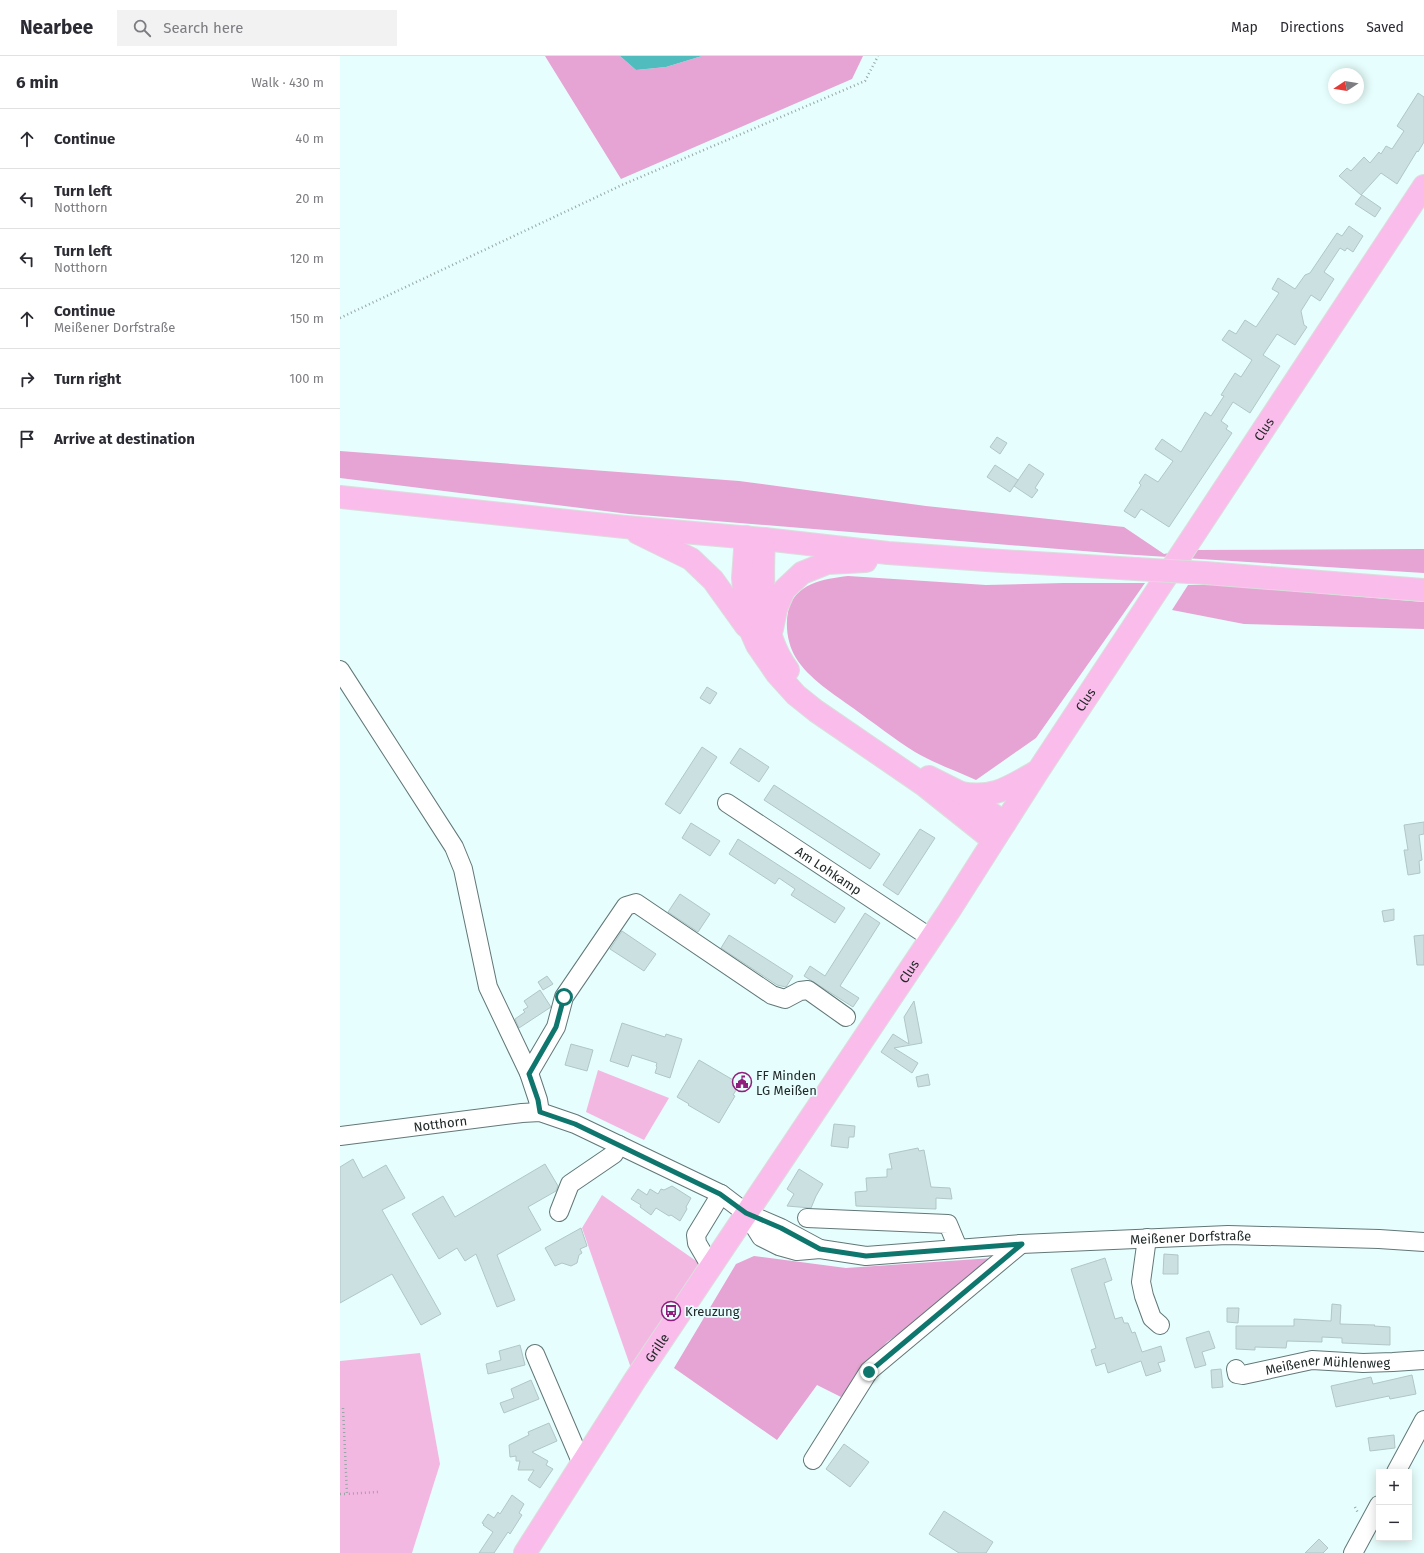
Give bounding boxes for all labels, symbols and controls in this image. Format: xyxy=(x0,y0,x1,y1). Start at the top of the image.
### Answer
search box xyxy=(117,10,397,46)
text: Nearbee xyxy=(20,16,93,39)
icon: search xyxy=(131,17,153,39)
text: Search here xyxy=(163,19,243,37)
text: Map xyxy=(1231,19,1258,36)
text: Directions xyxy=(1280,19,1344,36)
text: Saved xyxy=(1366,19,1404,36)
north arrow xyxy=(1328,68,1364,104)
text: 6 min xyxy=(16,72,59,93)
text: Walk · 430 m xyxy=(251,75,324,90)
icon: ahead xyxy=(16,128,38,150)
text: Continue xyxy=(54,130,115,148)
text: 40 m xyxy=(295,131,324,146)
text: Turn left xyxy=(54,182,112,200)
icon: left xyxy=(16,188,38,210)
text: 20 m xyxy=(296,191,324,206)
text: Notthorn xyxy=(54,200,108,215)
text: Turn left xyxy=(54,242,112,260)
icon: left xyxy=(16,248,38,270)
text: 120 m xyxy=(290,251,324,266)
text: Notthorn xyxy=(54,260,108,275)
text: Continue xyxy=(54,302,115,320)
icon: ahead xyxy=(16,308,38,330)
text: 150 m xyxy=(290,311,324,326)
text: Meißener Dorfstraße xyxy=(54,320,175,335)
icon: right xyxy=(16,368,38,390)
text: Turn right xyxy=(54,370,121,388)
text: 100 m xyxy=(289,371,324,386)
street label: Clus xyxy=(1251,415,1277,443)
icon: arrive xyxy=(16,428,38,450)
text: Arrive at destination xyxy=(54,430,195,448)
street label: Clus xyxy=(1072,685,1098,714)
street label: Am Lohkamp xyxy=(793,843,865,898)
street label: Clus xyxy=(896,957,922,986)
route start xyxy=(555,988,573,1006)
place label: FF Minden LG Meißen xyxy=(756,1068,817,1098)
public building icon: FF Minden LG Meißen xyxy=(731,1071,753,1093)
street label: Notthorn xyxy=(413,1113,468,1134)
street label: Meißener Dorfstraße xyxy=(1130,1227,1252,1247)
bus stop icon: Kreuzung xyxy=(660,1300,682,1322)
place label: Kreuzung xyxy=(685,1304,740,1319)
street label: Grille xyxy=(642,1330,672,1365)
street label: Meißener Mühlenweg xyxy=(1264,1352,1391,1377)
route end xyxy=(860,1363,878,1381)
map controls xyxy=(1376,1469,1412,1541)
button: + xyxy=(1376,1469,1412,1505)
button: − xyxy=(1376,1505,1412,1541)

